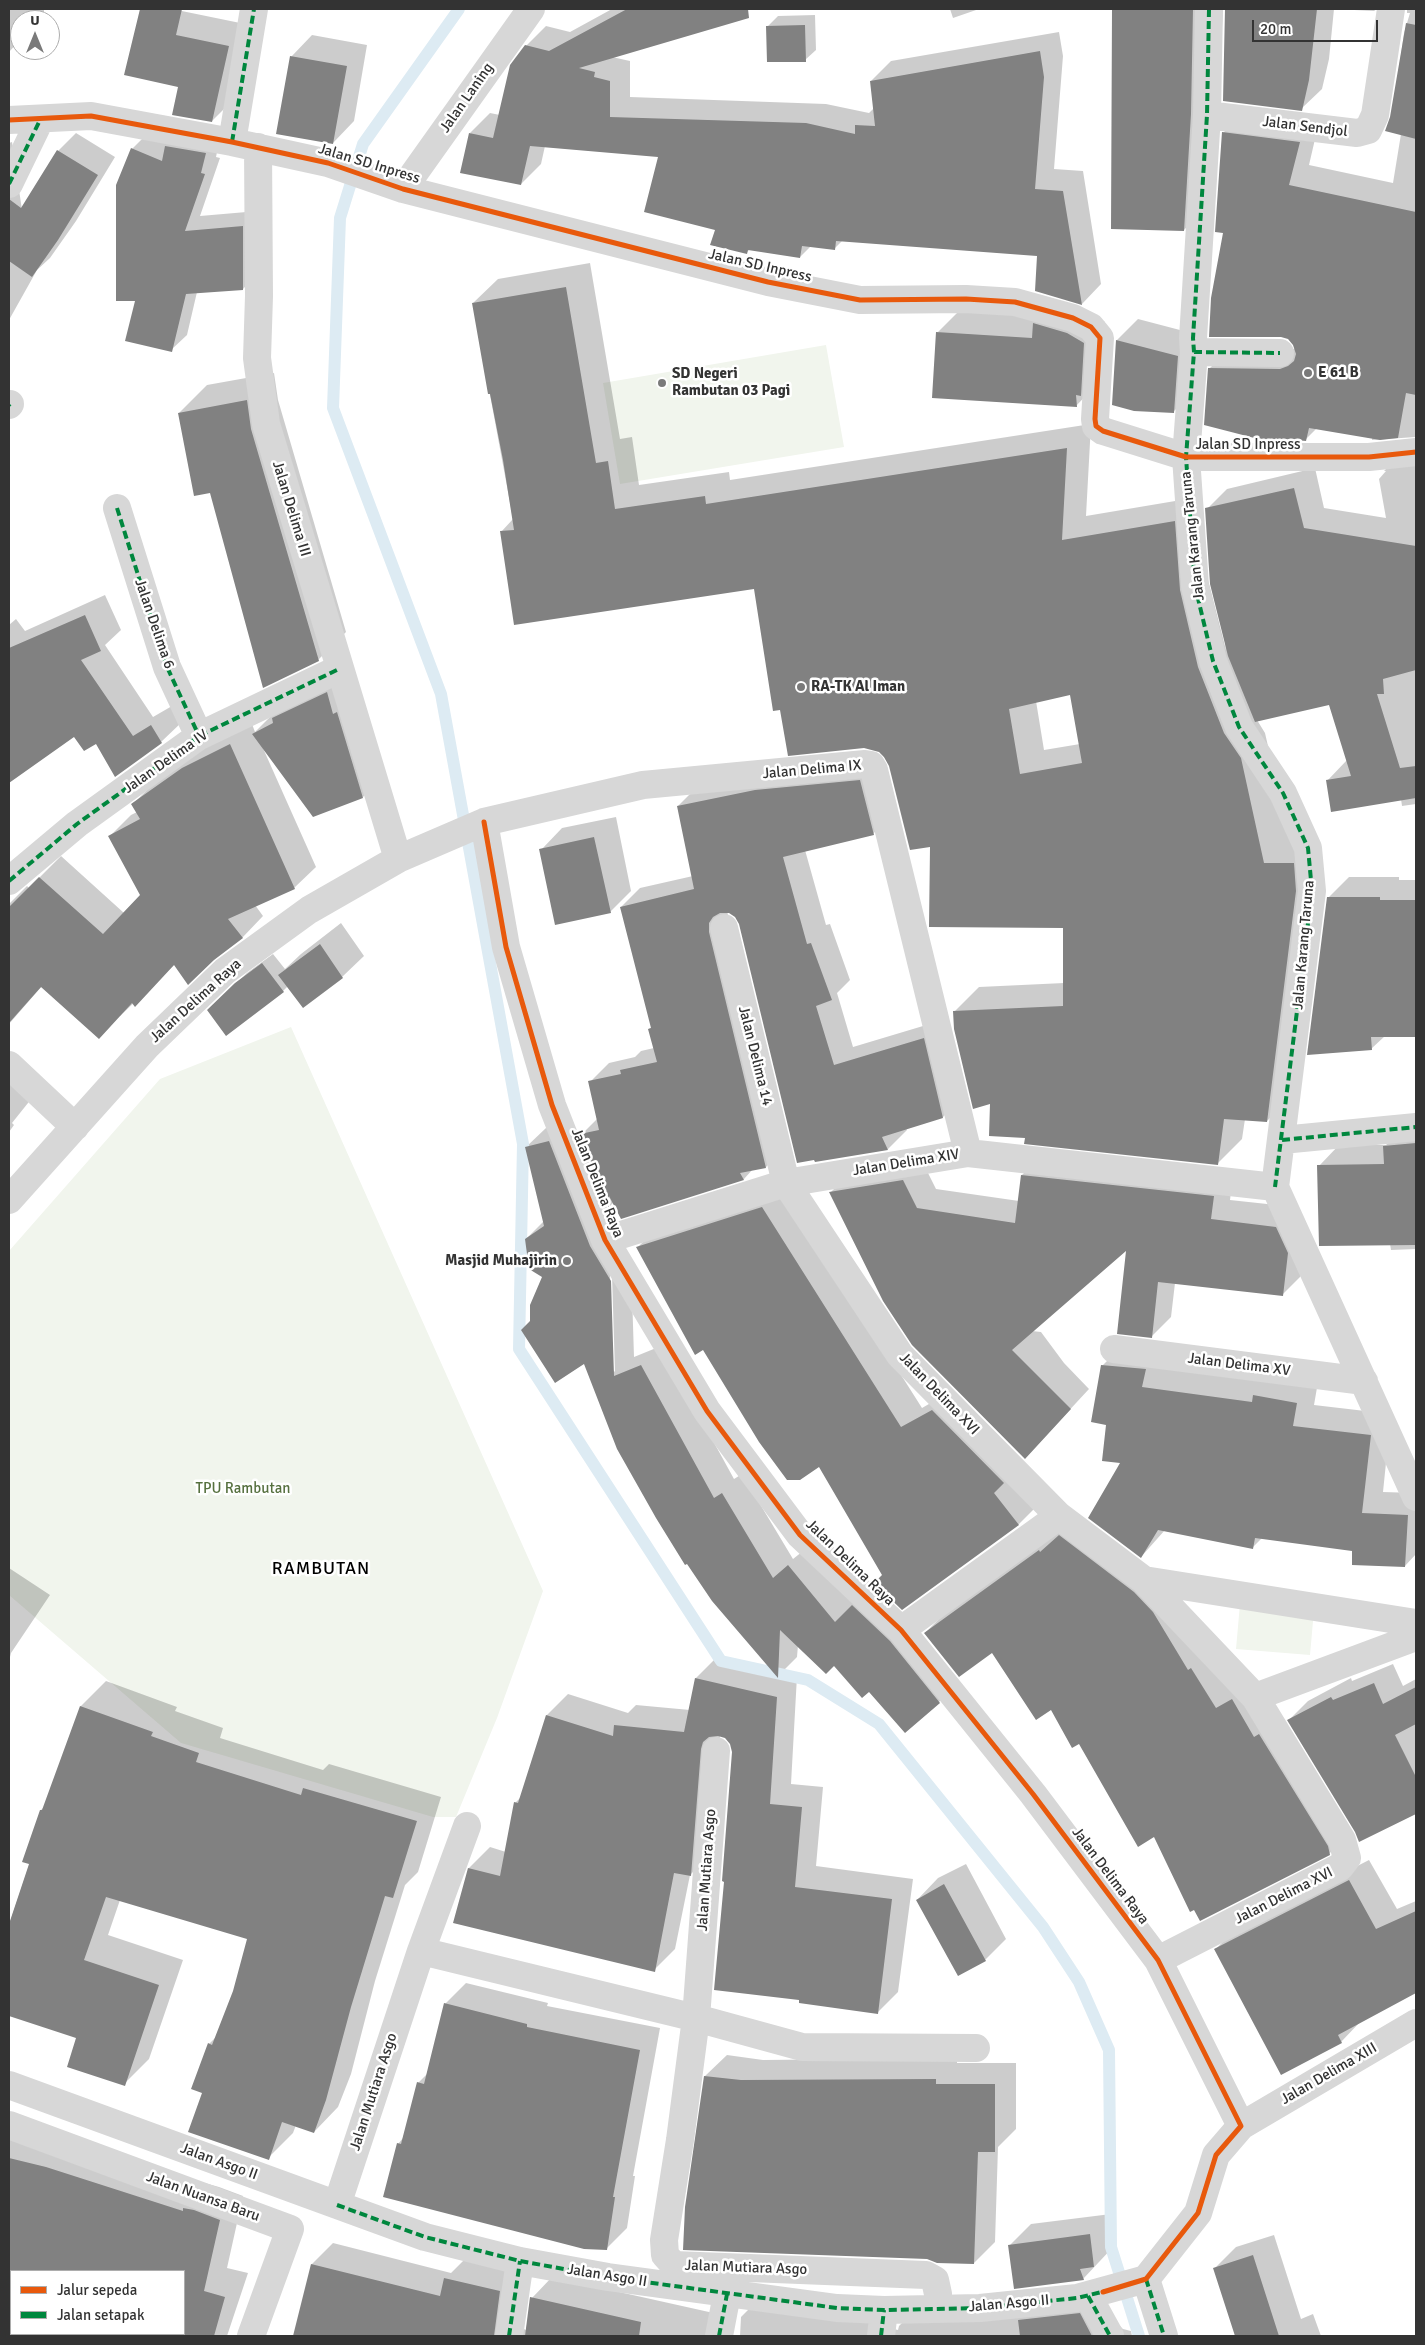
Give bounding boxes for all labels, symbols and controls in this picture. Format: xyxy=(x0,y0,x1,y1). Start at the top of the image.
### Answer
north arrow xyxy=(10,10,60,60)
scale bar xyxy=(1255,10,1381,42)
text: U xyxy=(30,12,40,29)
text: 20 m xyxy=(1260,20,1291,38)
street label: Jalan Laning xyxy=(436,60,498,136)
street label: Jalan Sendjol xyxy=(1261,113,1349,141)
street label: Jalan SD Inpress xyxy=(316,140,422,188)
street label: Jalan SD Inpress xyxy=(707,245,813,287)
place label: E 61 B xyxy=(1318,364,1359,382)
place label: SD Negeri Rambutan 03 Pagi xyxy=(672,365,790,400)
marker: E 61 B xyxy=(1302,367,1314,379)
marker: SD Negeri Rambutan 03 Pagi xyxy=(656,377,668,389)
street label: Jalan SD Inpress xyxy=(1195,436,1301,454)
street label: Jalan Delima III xyxy=(268,459,314,559)
street label: Jalan Karang Taruna xyxy=(1177,471,1209,601)
street label: Jalan Delima 6 xyxy=(130,577,178,671)
place label: RA-TK Al Iman xyxy=(811,678,905,696)
marker: RA-TK Al Iman xyxy=(795,681,807,693)
street label: Jalan Delima IV xyxy=(120,726,212,798)
street label: Jalan Delima IX xyxy=(762,757,862,783)
street label: Jalan Karang Taruna xyxy=(1289,880,1319,1010)
street label: Jalan Delima Raya xyxy=(147,955,245,1047)
street label: Jalan Delima 14 xyxy=(734,1004,776,1108)
street label: Jalan Delima Raya xyxy=(567,1126,627,1240)
street label: Jalan Delima XIV xyxy=(851,1146,961,1180)
place label: Masjid Muhajirin xyxy=(445,1252,557,1270)
marker: Masjid Muhajirin xyxy=(561,1255,573,1267)
street label: Jalan Delima XVI xyxy=(895,1349,983,1439)
street label: Jalan Delima XV xyxy=(1187,1350,1291,1380)
park label: TPU Rambutan xyxy=(196,1480,290,1498)
street label: Jalan Delima Raya xyxy=(802,1516,898,1610)
district label: RAMBUTAN xyxy=(271,1558,371,1580)
street label: Jalan Mutiara Asgo xyxy=(694,1808,720,1932)
street label: Jalan Delima Raya xyxy=(1068,1824,1152,1928)
street label: Jalan Delima XVI xyxy=(1232,1864,1336,1928)
street label: Jalan Mutiara Asgo xyxy=(347,2031,401,2153)
street label: Jalan Delima XIII xyxy=(1278,2039,1380,2109)
street label: Jalan Asgo II xyxy=(178,2140,260,2184)
street label: Jalan Nuansa Baru xyxy=(144,2168,262,2226)
street label: Jalan Mutiara Asgo xyxy=(684,2257,808,2279)
street label: Jalan Asgo II xyxy=(566,2261,648,2291)
legend xyxy=(10,2270,185,2335)
text: Jalur sepeda xyxy=(57,2281,137,2299)
street label: Jalan Asgo II xyxy=(968,2292,1050,2316)
text: Jalan setapak xyxy=(57,2306,144,2324)

